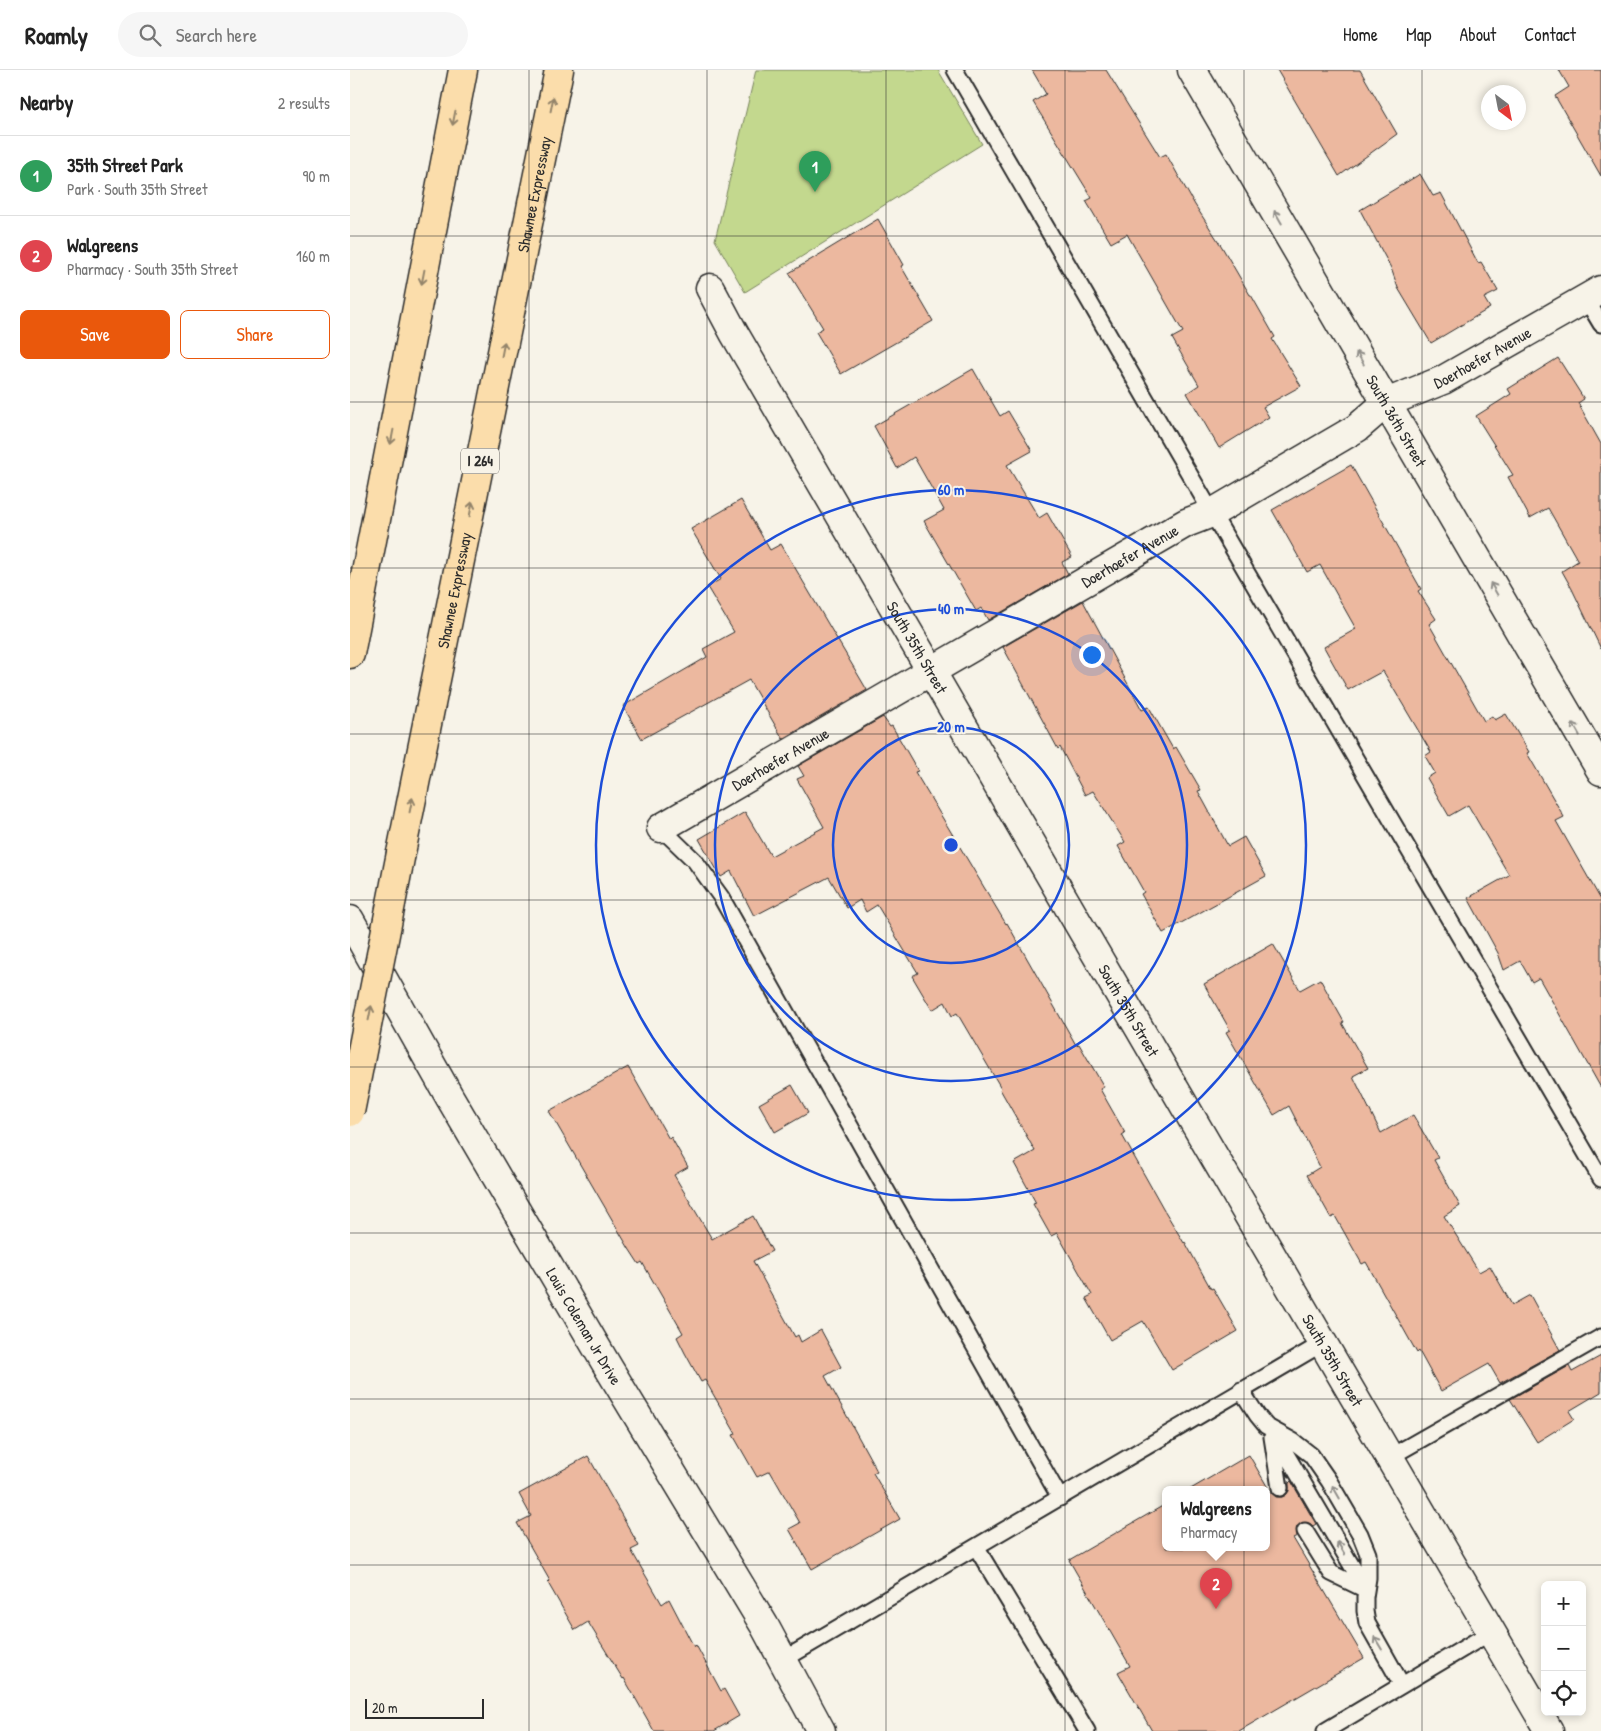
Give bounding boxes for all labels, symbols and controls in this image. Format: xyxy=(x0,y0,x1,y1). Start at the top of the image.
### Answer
search box xyxy=(118,12,468,57)
text: Roamly xyxy=(25,19,88,51)
icon: search xyxy=(136,21,164,49)
text: Search here xyxy=(176,22,257,48)
text: Home xyxy=(1343,22,1378,47)
text: Map xyxy=(1406,22,1431,47)
text: About xyxy=(1459,22,1496,47)
text: Contact xyxy=(1524,22,1576,47)
north arrow xyxy=(1481,85,1526,130)
text: Nearby xyxy=(20,88,73,117)
text: 2 results xyxy=(278,92,330,114)
one-way arrow xyxy=(548,97,557,113)
one-way arrow xyxy=(449,109,458,125)
street label: Shawnee Expressway xyxy=(511,134,556,254)
pin: 1 xyxy=(799,151,831,192)
text: 35th Street Park xyxy=(67,152,183,178)
text: 1 xyxy=(33,165,39,187)
text: 90 m xyxy=(302,165,330,187)
text: Park · South 35th Street xyxy=(67,178,208,200)
one-way arrow xyxy=(1272,211,1282,225)
text: Walgreens xyxy=(67,232,138,258)
text: 2 xyxy=(32,245,40,267)
text: 160 m xyxy=(296,245,330,267)
text: Pharmacy · South 35th Street xyxy=(67,258,238,280)
one-way arrow xyxy=(418,269,427,285)
button: Save xyxy=(20,310,170,359)
button: Share xyxy=(180,310,330,359)
street label: Doerhoefer Avenue xyxy=(1430,321,1535,394)
one-way arrow xyxy=(498,342,508,358)
one-way arrow xyxy=(1354,351,1364,365)
street label: South 36th Street xyxy=(1361,371,1432,471)
one-way arrow xyxy=(387,428,396,444)
road number: I 264 xyxy=(461,448,499,474)
text: 60 m xyxy=(938,479,964,500)
one-way arrow xyxy=(466,501,476,517)
street label: Doerhoefer Avenue xyxy=(1077,519,1183,593)
street label: Shawnee Expressway xyxy=(432,530,477,650)
one-way arrow xyxy=(1489,582,1499,596)
street label: South 35th Street xyxy=(882,597,953,698)
text: 40 m xyxy=(938,598,964,619)
your location xyxy=(1079,642,1105,668)
text: 20 m xyxy=(937,716,965,737)
street label: Doerhoefer Avenue xyxy=(728,722,833,796)
one-way arrow xyxy=(1571,722,1581,737)
one-way arrow xyxy=(406,798,416,814)
centre of rings xyxy=(942,836,960,854)
street label: South 35th Street xyxy=(1093,960,1165,1061)
one-way arrow xyxy=(365,1005,375,1021)
street label: Louis Coleman Jr Drive xyxy=(541,1264,628,1389)
street label: South 35th Street xyxy=(1297,1310,1369,1411)
one-way arrow xyxy=(1331,1485,1340,1500)
popup xyxy=(1162,1486,1270,1551)
text: Walgreens xyxy=(1180,1495,1252,1521)
text: Pharmacy xyxy=(1180,1521,1237,1543)
one-way arrow xyxy=(1336,1542,1346,1556)
pin: 2 xyxy=(1200,1568,1232,1609)
map controls xyxy=(1541,1581,1586,1716)
button: + xyxy=(1541,1581,1586,1626)
button: − xyxy=(1541,1626,1586,1671)
one-way arrow xyxy=(1372,1637,1382,1651)
button: locate xyxy=(1541,1671,1586,1716)
scale bar xyxy=(365,1696,484,1719)
text: 20 m xyxy=(372,1698,398,1717)

